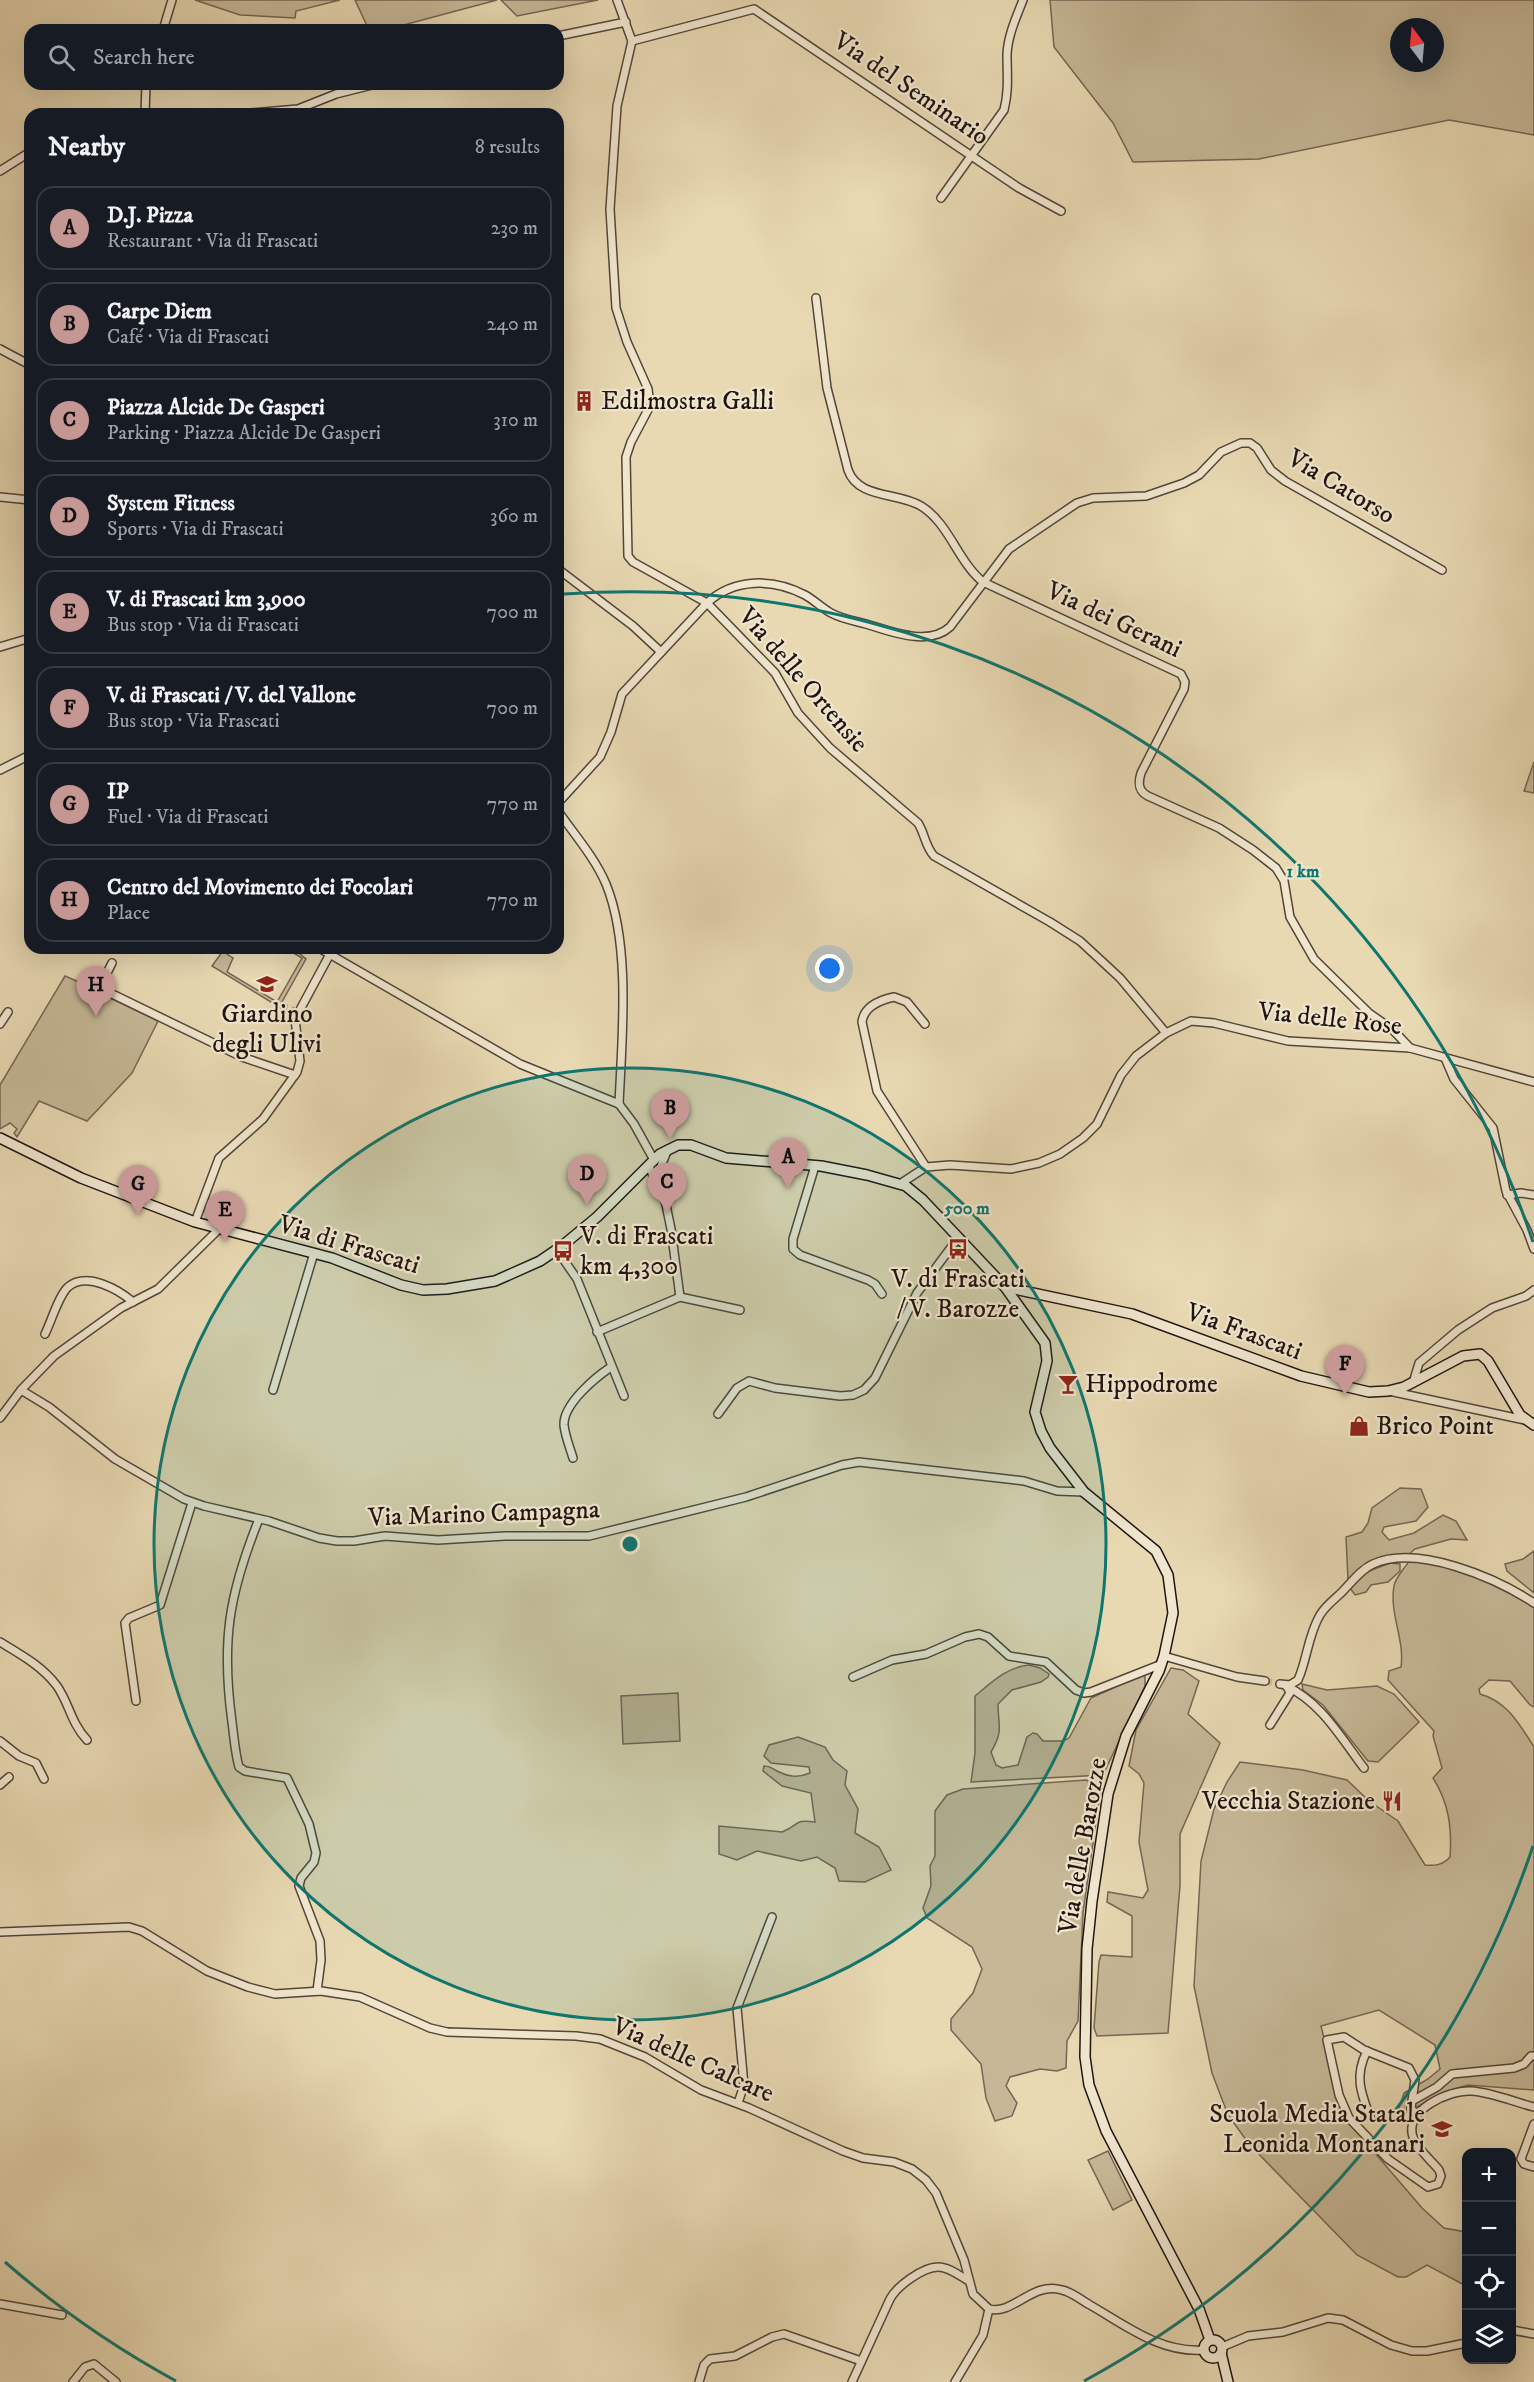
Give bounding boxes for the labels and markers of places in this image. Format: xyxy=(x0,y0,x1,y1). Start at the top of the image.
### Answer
place label: Edilmostra Galli xyxy=(601,385,774,418)
building icon: Edilmostra Galli xyxy=(572,389,596,413)
pin: H xyxy=(76,966,116,1016)
school or university icon: Giardino degli Ulivi xyxy=(255,972,279,996)
place label: Giardino degli Ulivi xyxy=(212,998,322,1061)
pin: B xyxy=(650,1090,690,1139)
pin: A xyxy=(768,1138,808,1188)
pin: D xyxy=(568,1156,606,1205)
pin: C xyxy=(648,1164,686,1213)
pin: G xyxy=(118,1166,158,1215)
pin: E xyxy=(206,1192,244,1241)
place label: V. di Frascati km 4,300 xyxy=(579,1220,714,1283)
bus stop icon: V. di Frascati / V. Barozze xyxy=(946,1237,970,1261)
bus stop icon: V. di Frascati km 4,300 xyxy=(551,1239,575,1263)
place label: V. di Frascati / V. Barozze xyxy=(890,1263,1025,1326)
pin: F xyxy=(1326,1346,1364,1395)
place label: Hippodrome xyxy=(1085,1368,1218,1401)
bar icon: Hippodrome xyxy=(1056,1372,1080,1396)
place label: Brico Point xyxy=(1376,1410,1494,1443)
shop icon: Brico Point xyxy=(1347,1414,1371,1438)
centre of rings xyxy=(620,1534,640,1554)
place label: Vecchia Stazione xyxy=(1201,1785,1375,1818)
restaurant icon: Vecchia Stazione xyxy=(1380,1789,1404,1813)
place label: Scuola Media Statale Leonida Montanari xyxy=(1209,2098,1425,2161)
school or university icon: Scuola Media Statale Leonida Montanari xyxy=(1430,2117,1454,2141)

